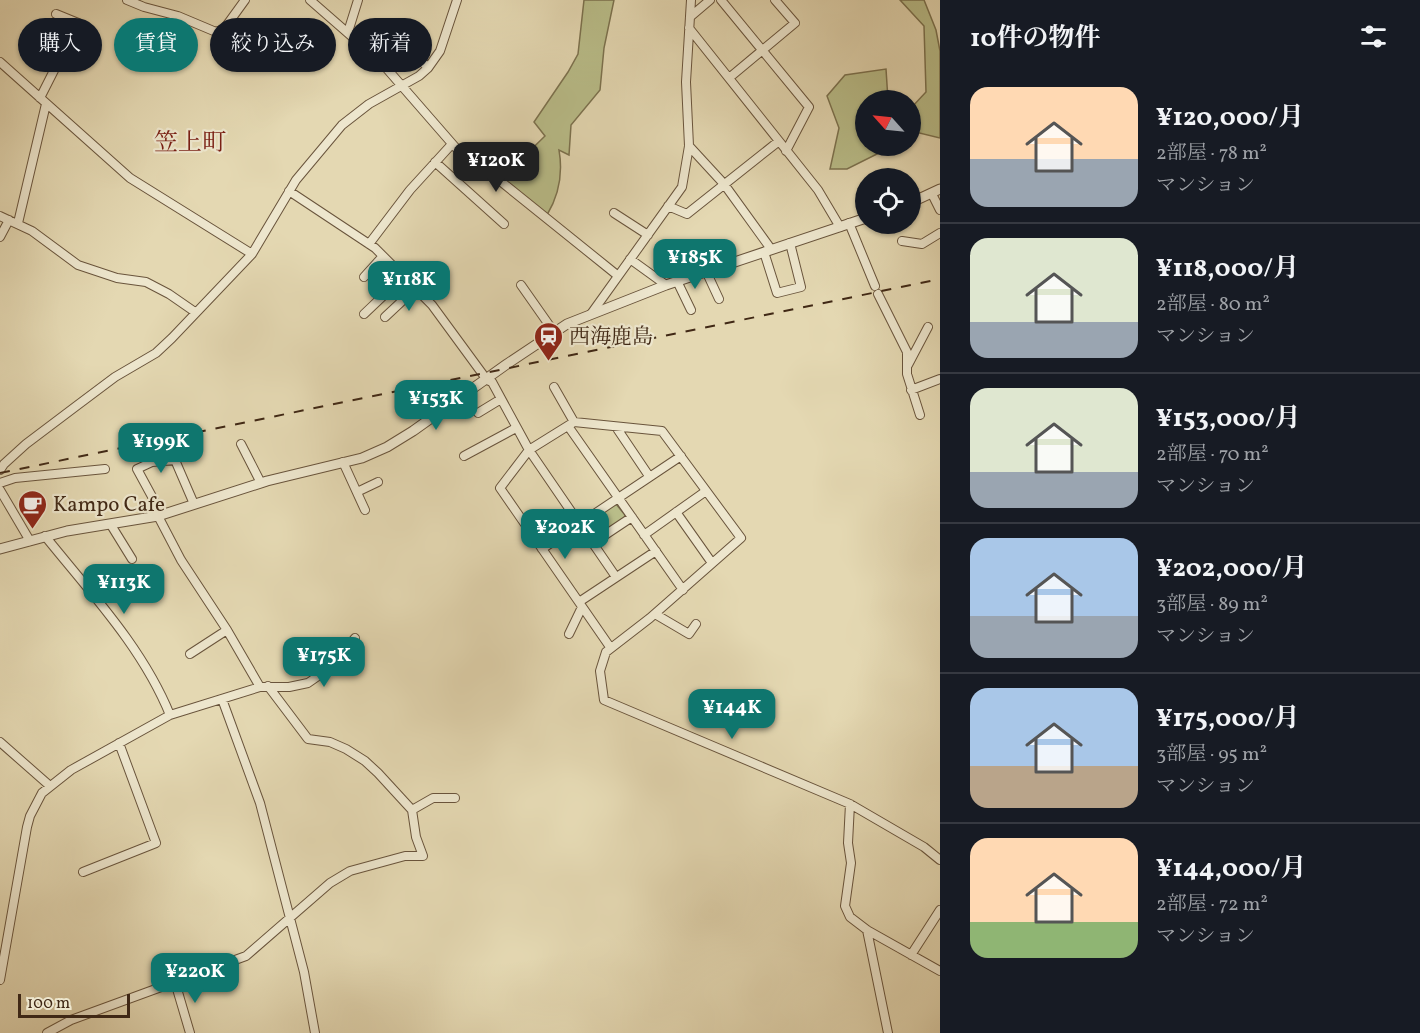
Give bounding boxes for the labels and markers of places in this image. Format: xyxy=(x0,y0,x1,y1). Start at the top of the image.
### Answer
pin: ¥120K xyxy=(454,142,538,193)
pin: ¥185K xyxy=(653,239,737,290)
pin: ¥118K xyxy=(367,261,451,312)
station icon: 西海鹿島 xyxy=(532,320,564,362)
place label: 西海鹿島 xyxy=(569,323,653,352)
pin: ¥153K xyxy=(394,380,478,431)
pin: ¥199K xyxy=(119,423,203,474)
cafe icon: Kampo Cafe xyxy=(16,488,48,530)
place label: Kampo Cafe xyxy=(53,491,165,520)
pin: ¥202K xyxy=(523,509,607,560)
pin: ¥113K xyxy=(82,564,166,615)
pin: ¥175K xyxy=(282,637,366,688)
pin: ¥144K xyxy=(690,689,774,740)
pin: ¥220K xyxy=(153,953,237,1004)

